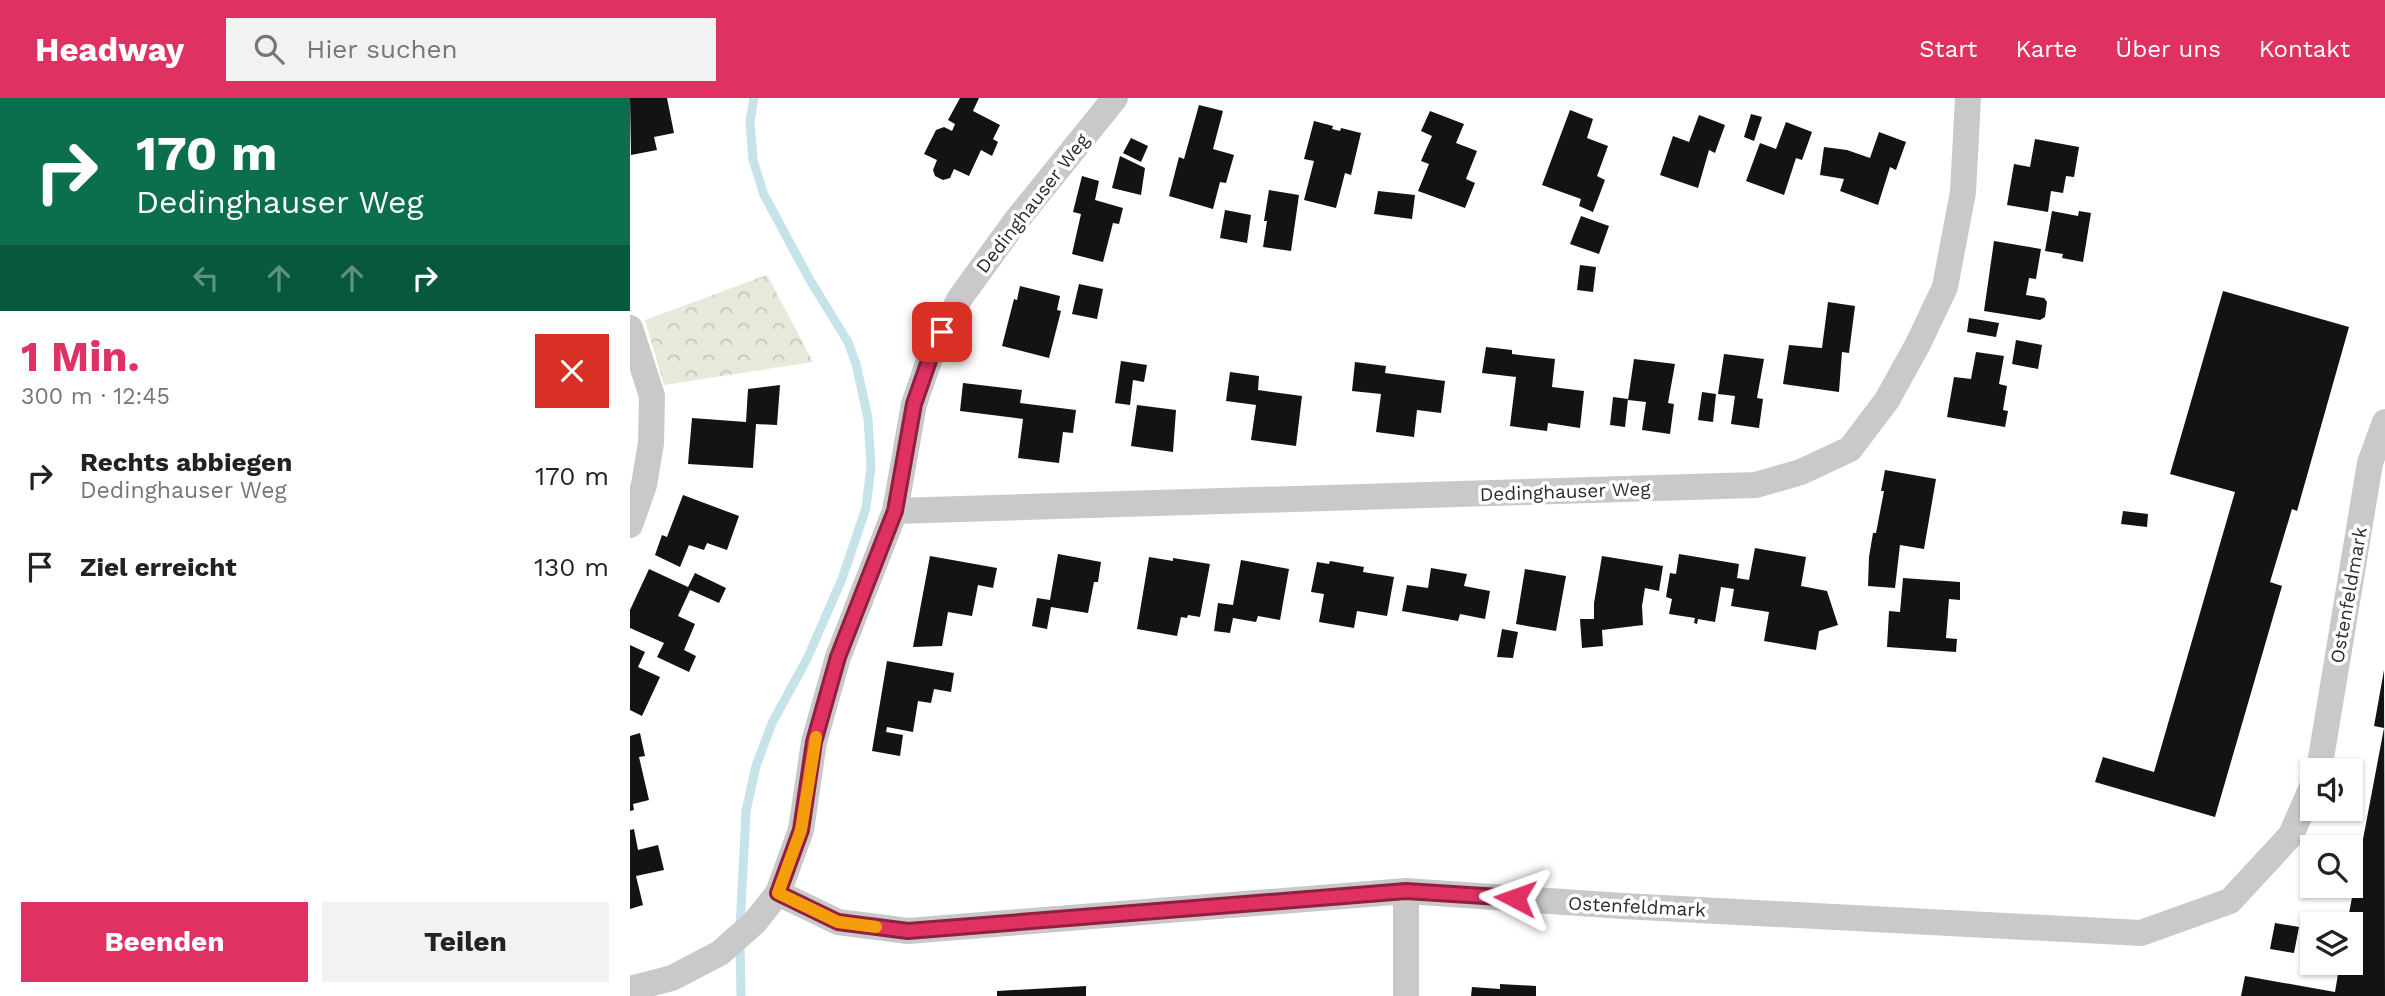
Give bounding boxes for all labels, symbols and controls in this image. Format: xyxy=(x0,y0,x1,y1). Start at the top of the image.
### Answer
search box xyxy=(226,18,716,81)
text: Headway xyxy=(35,30,184,69)
icon: search xyxy=(250,30,288,68)
text: Hier suchen xyxy=(306,34,458,64)
text: Start xyxy=(1919,35,1977,63)
text: Karte xyxy=(2015,35,2077,63)
text: Über uns xyxy=(2115,35,2221,63)
text: Kontakt xyxy=(2259,35,2350,63)
text: 170 m xyxy=(136,124,277,182)
icon: right xyxy=(21,126,112,217)
street label: Dedinghauser Weg xyxy=(971,128,1095,278)
text: Dedinghauser Weg xyxy=(136,183,424,221)
icon: left xyxy=(187,259,225,297)
icon: ahead xyxy=(260,259,298,297)
icon: ahead xyxy=(333,259,371,297)
icon: right xyxy=(406,259,444,297)
pin xyxy=(912,302,972,362)
icon: arrive xyxy=(923,313,961,351)
text: 1 Min. xyxy=(21,332,140,381)
button: close xyxy=(535,334,609,408)
text: 300 m · 12:45 xyxy=(21,383,170,410)
text: Rechts abbiegen xyxy=(80,447,292,477)
icon: right xyxy=(21,457,59,495)
text: 170 m xyxy=(535,461,609,491)
text: Dedinghauser Weg xyxy=(80,477,287,504)
street label: Dedinghauser Weg xyxy=(1479,477,1652,506)
street label: Ostenfeldmark xyxy=(2325,525,2372,665)
icon: arrive xyxy=(21,548,59,586)
text: Ziel erreicht xyxy=(80,552,237,582)
text: 130 m xyxy=(534,552,609,582)
map controls xyxy=(2300,758,2363,975)
button: sound xyxy=(2300,758,2363,821)
button: search xyxy=(2300,835,2363,898)
position arrow xyxy=(1478,861,1552,935)
street label: Ostenfeldmark xyxy=(1567,891,1707,922)
button: Beenden xyxy=(21,902,308,982)
button: Teilen xyxy=(322,902,609,982)
button: layers xyxy=(2300,912,2363,975)

